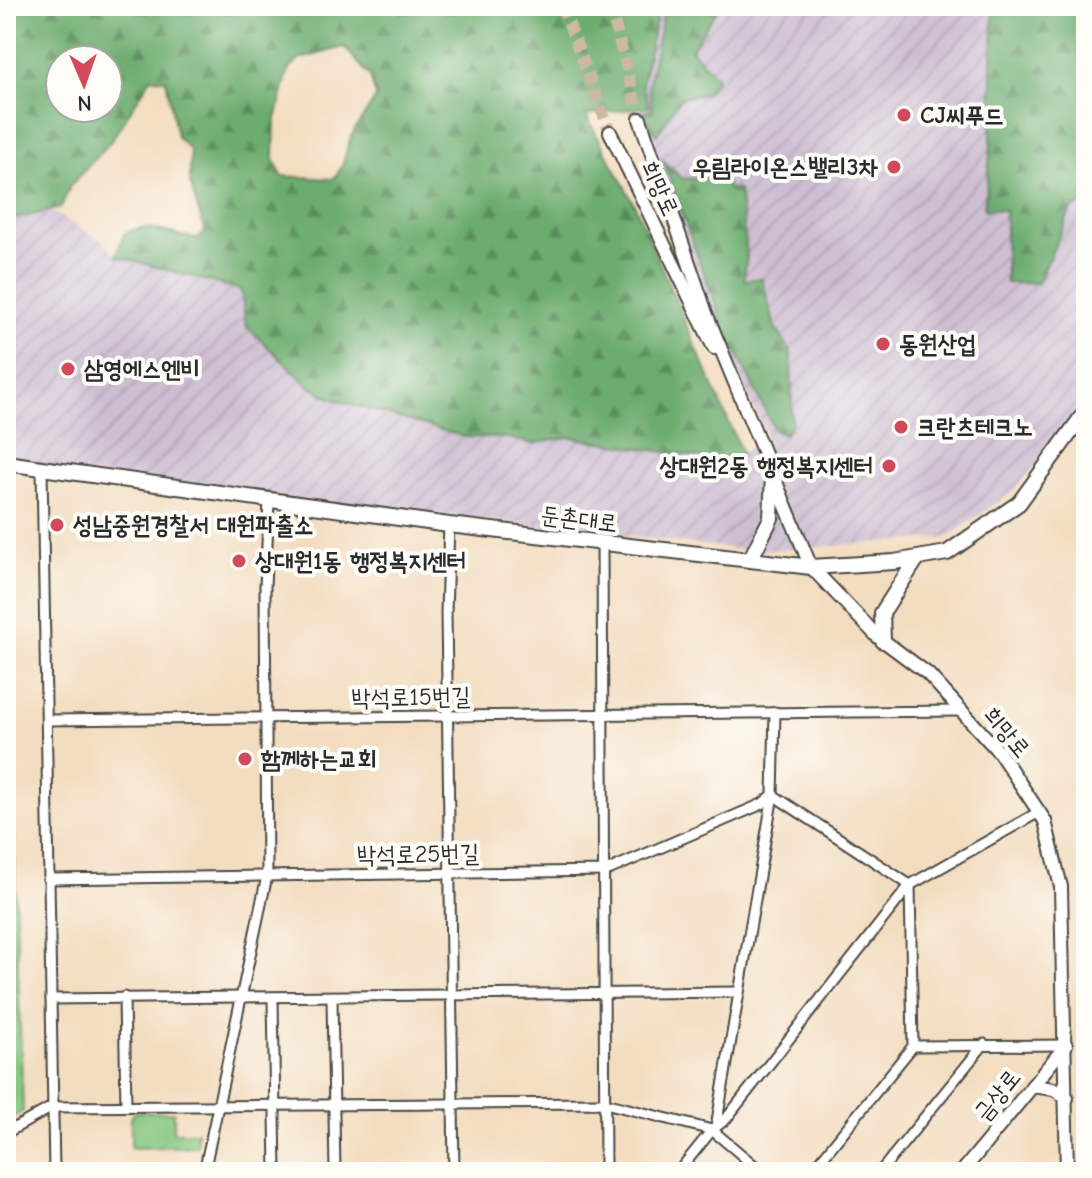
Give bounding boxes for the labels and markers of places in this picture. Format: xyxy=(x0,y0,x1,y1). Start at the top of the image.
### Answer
place label: CJ씨푸드 xyxy=(920,101,1004,129)
marker: CJ씨푸드 xyxy=(895,106,913,124)
place label: 우림라이온스밸리3차 xyxy=(692,153,878,181)
marker: 우림라이온스밸리3차 xyxy=(885,158,903,176)
place label: 동원산업 xyxy=(899,330,976,358)
marker: 동원산업 xyxy=(874,335,892,353)
place label: 삼영에스엔비 xyxy=(84,355,200,383)
marker: 삼영에스엔비 xyxy=(59,360,77,378)
place label: 크란츠테크노 xyxy=(917,413,1033,441)
marker: 크란츠테크노 xyxy=(892,418,910,436)
place label: 상대원2동 행정복지센터 xyxy=(659,452,873,480)
marker: 상대원2동 행정복지센터 xyxy=(880,457,898,475)
place label: 성남중원경찰서 대원파출소 xyxy=(73,511,313,539)
marker: 성남중원경찰서 대원파출소 xyxy=(48,516,66,534)
place label: 상대원1동 행정복지센터 xyxy=(255,547,466,575)
marker: 상대원1동 행정복지센터 xyxy=(230,552,248,570)
place label: 함께하는교회 xyxy=(260,745,377,773)
marker: 함께하는교회 xyxy=(236,750,254,768)

